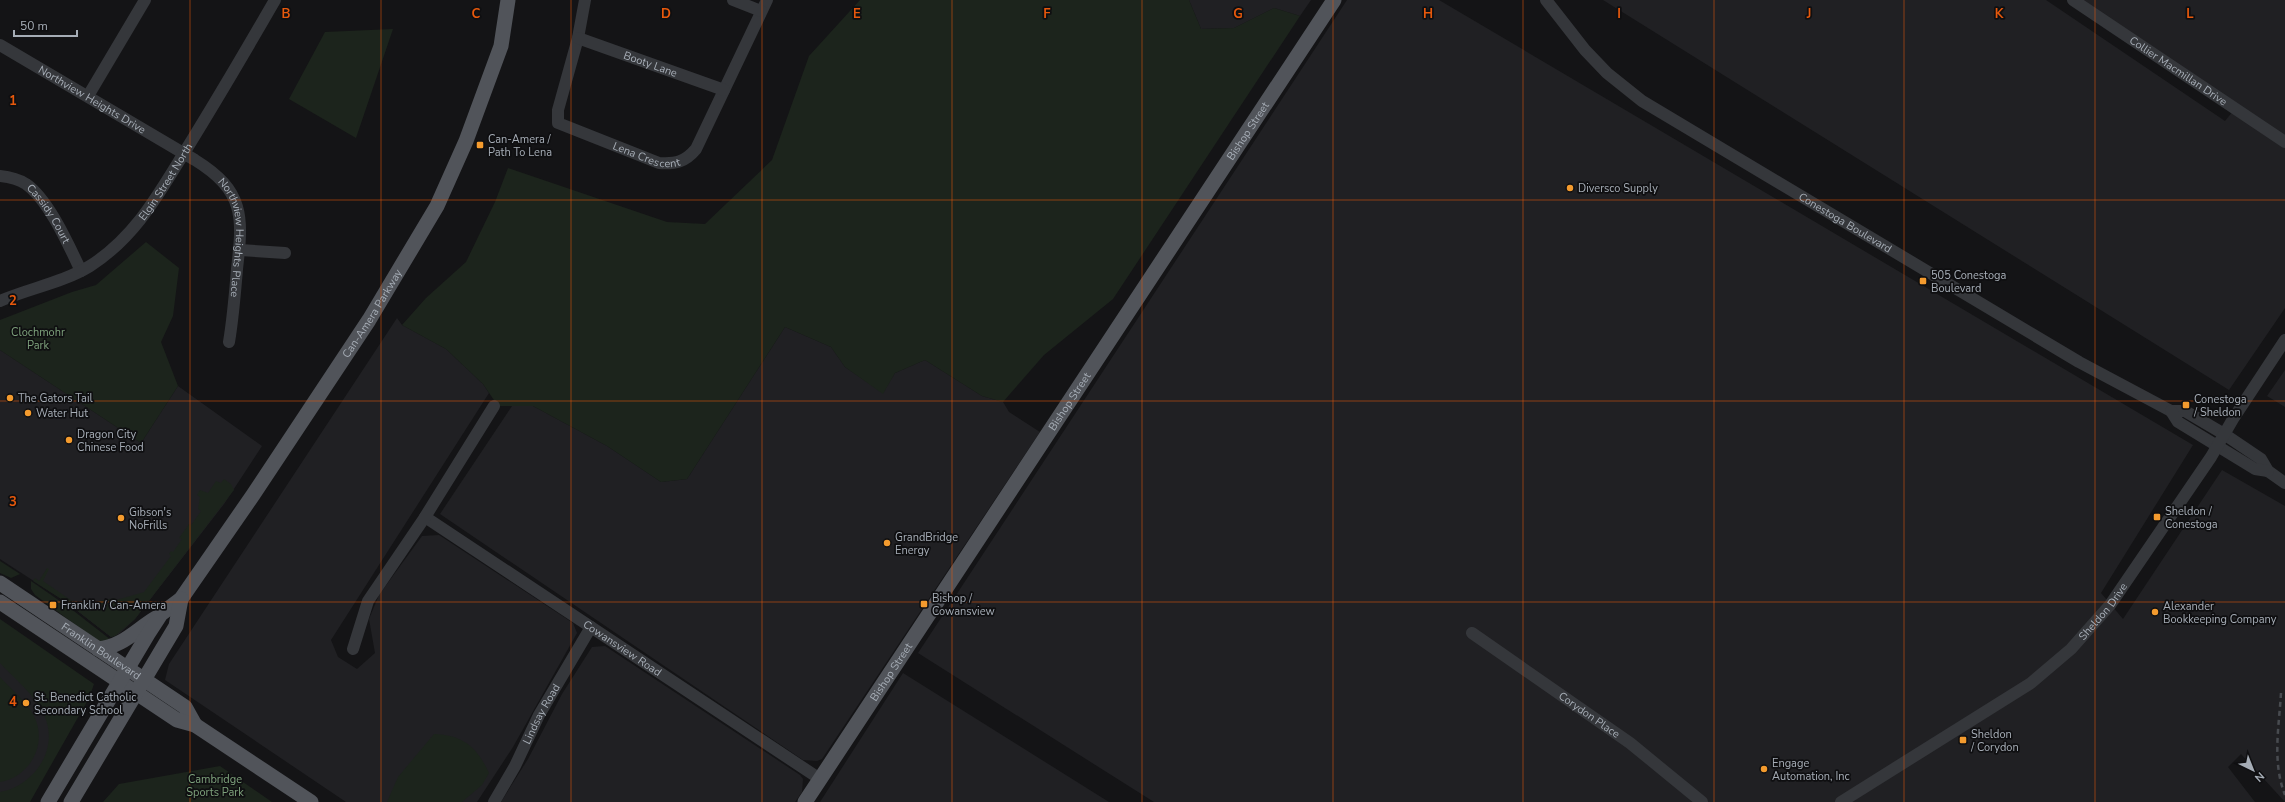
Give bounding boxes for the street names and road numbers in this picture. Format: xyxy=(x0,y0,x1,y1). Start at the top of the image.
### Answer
street label: Collier Macmillan Drive xyxy=(2126,33,2230,109)
street label: Booty Lane xyxy=(621,48,679,81)
street label: Northview Heights Drive xyxy=(35,62,149,137)
street label: Bishop Street xyxy=(1223,99,1273,163)
street label: Lena Crescent xyxy=(610,138,682,171)
street label: Elgin Street North xyxy=(135,140,196,224)
street label: Northview Heights Place xyxy=(215,175,247,298)
street label: Cassidy Court xyxy=(23,181,74,246)
street label: Conestoga Boulevard xyxy=(1796,189,1895,257)
street label: Can-Amera Parkway xyxy=(339,266,406,361)
street label: Bishop Street xyxy=(1045,369,1094,434)
street label: Sheldon Drive xyxy=(2075,580,2131,644)
street label: Cowansview Road xyxy=(580,617,664,680)
street label: Franklin Boulevard xyxy=(58,619,144,683)
street label: Bishop Street xyxy=(867,640,916,704)
street label: Lindsay Road xyxy=(519,681,564,747)
street label: Corydon Place xyxy=(1555,689,1623,742)

